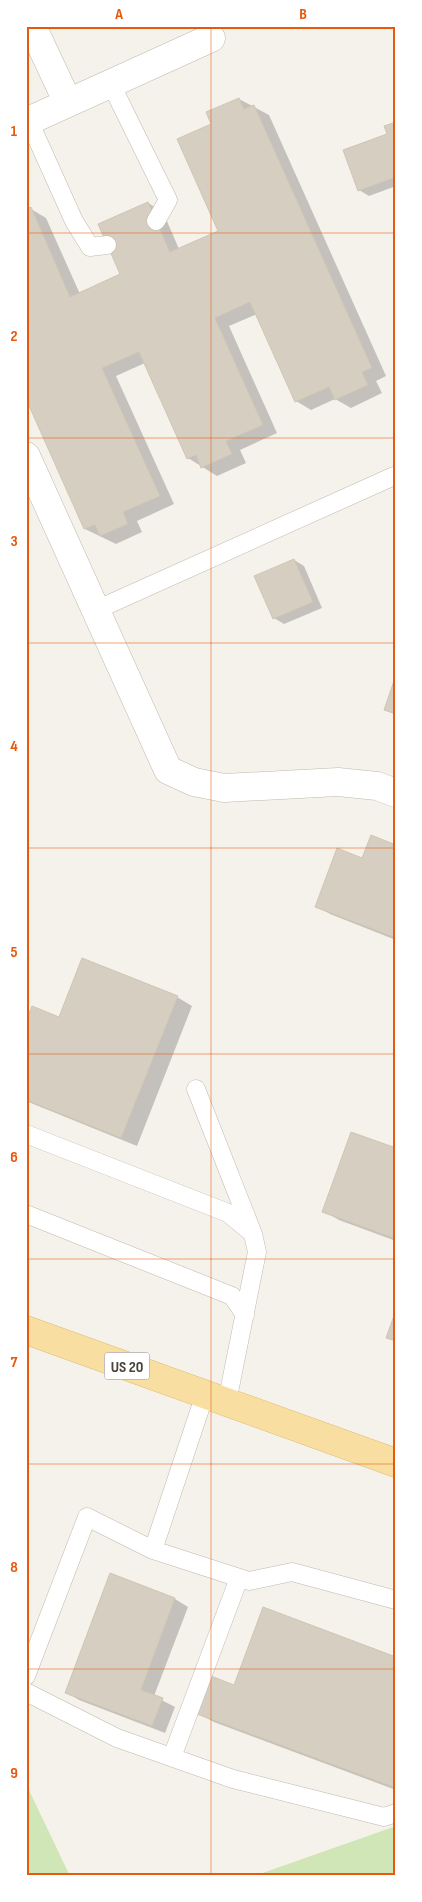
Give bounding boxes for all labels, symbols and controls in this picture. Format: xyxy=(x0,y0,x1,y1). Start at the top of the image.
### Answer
text: A xyxy=(114,5,123,24)
text: B xyxy=(299,5,307,24)
text: 1 xyxy=(11,122,18,141)
text: 2 xyxy=(10,327,18,346)
text: 3 xyxy=(10,532,18,551)
text: 4 xyxy=(10,737,18,756)
text: 5 xyxy=(10,943,18,962)
text: 6 xyxy=(10,1148,18,1167)
road number: US 20 xyxy=(104,1352,150,1380)
text: 7 xyxy=(11,1353,18,1372)
text: 8 xyxy=(10,1558,18,1577)
text: 9 xyxy=(10,1764,18,1783)

